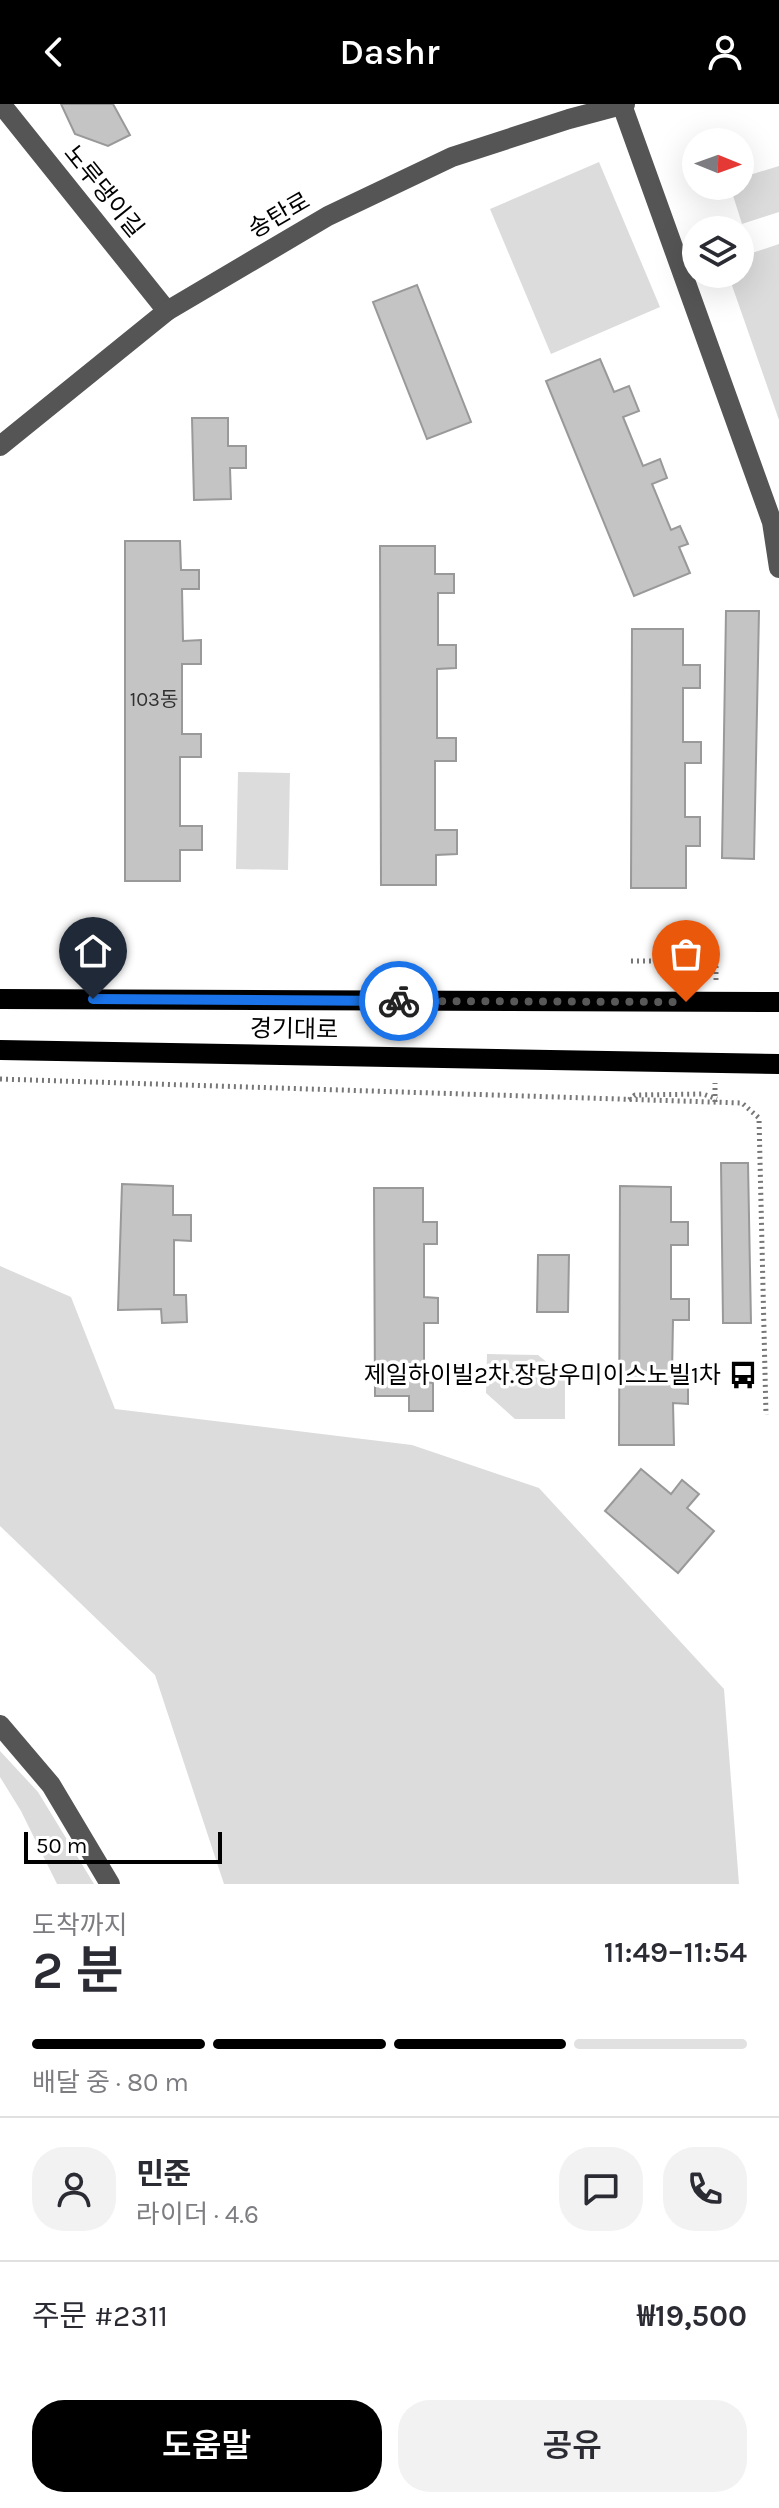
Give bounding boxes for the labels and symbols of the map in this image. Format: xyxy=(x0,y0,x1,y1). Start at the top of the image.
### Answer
north arrow xyxy=(682,128,754,200)
street label: 노루댕이길 xyxy=(58,139,150,243)
street label: 송탄로 xyxy=(243,186,315,244)
house number: 103동 xyxy=(130,688,178,711)
pin xyxy=(59,917,127,999)
pin xyxy=(652,920,720,1002)
courier xyxy=(359,961,439,1041)
street label: 경기대로 xyxy=(250,1014,338,1044)
bus stop icon: 제일하이빌2차.장당우미이스노빌1차 xyxy=(728,1360,758,1390)
place label: 제일하이빌2차.장당우미이스노빌1차 xyxy=(364,1361,721,1389)
scale bar xyxy=(24,1828,222,1864)

